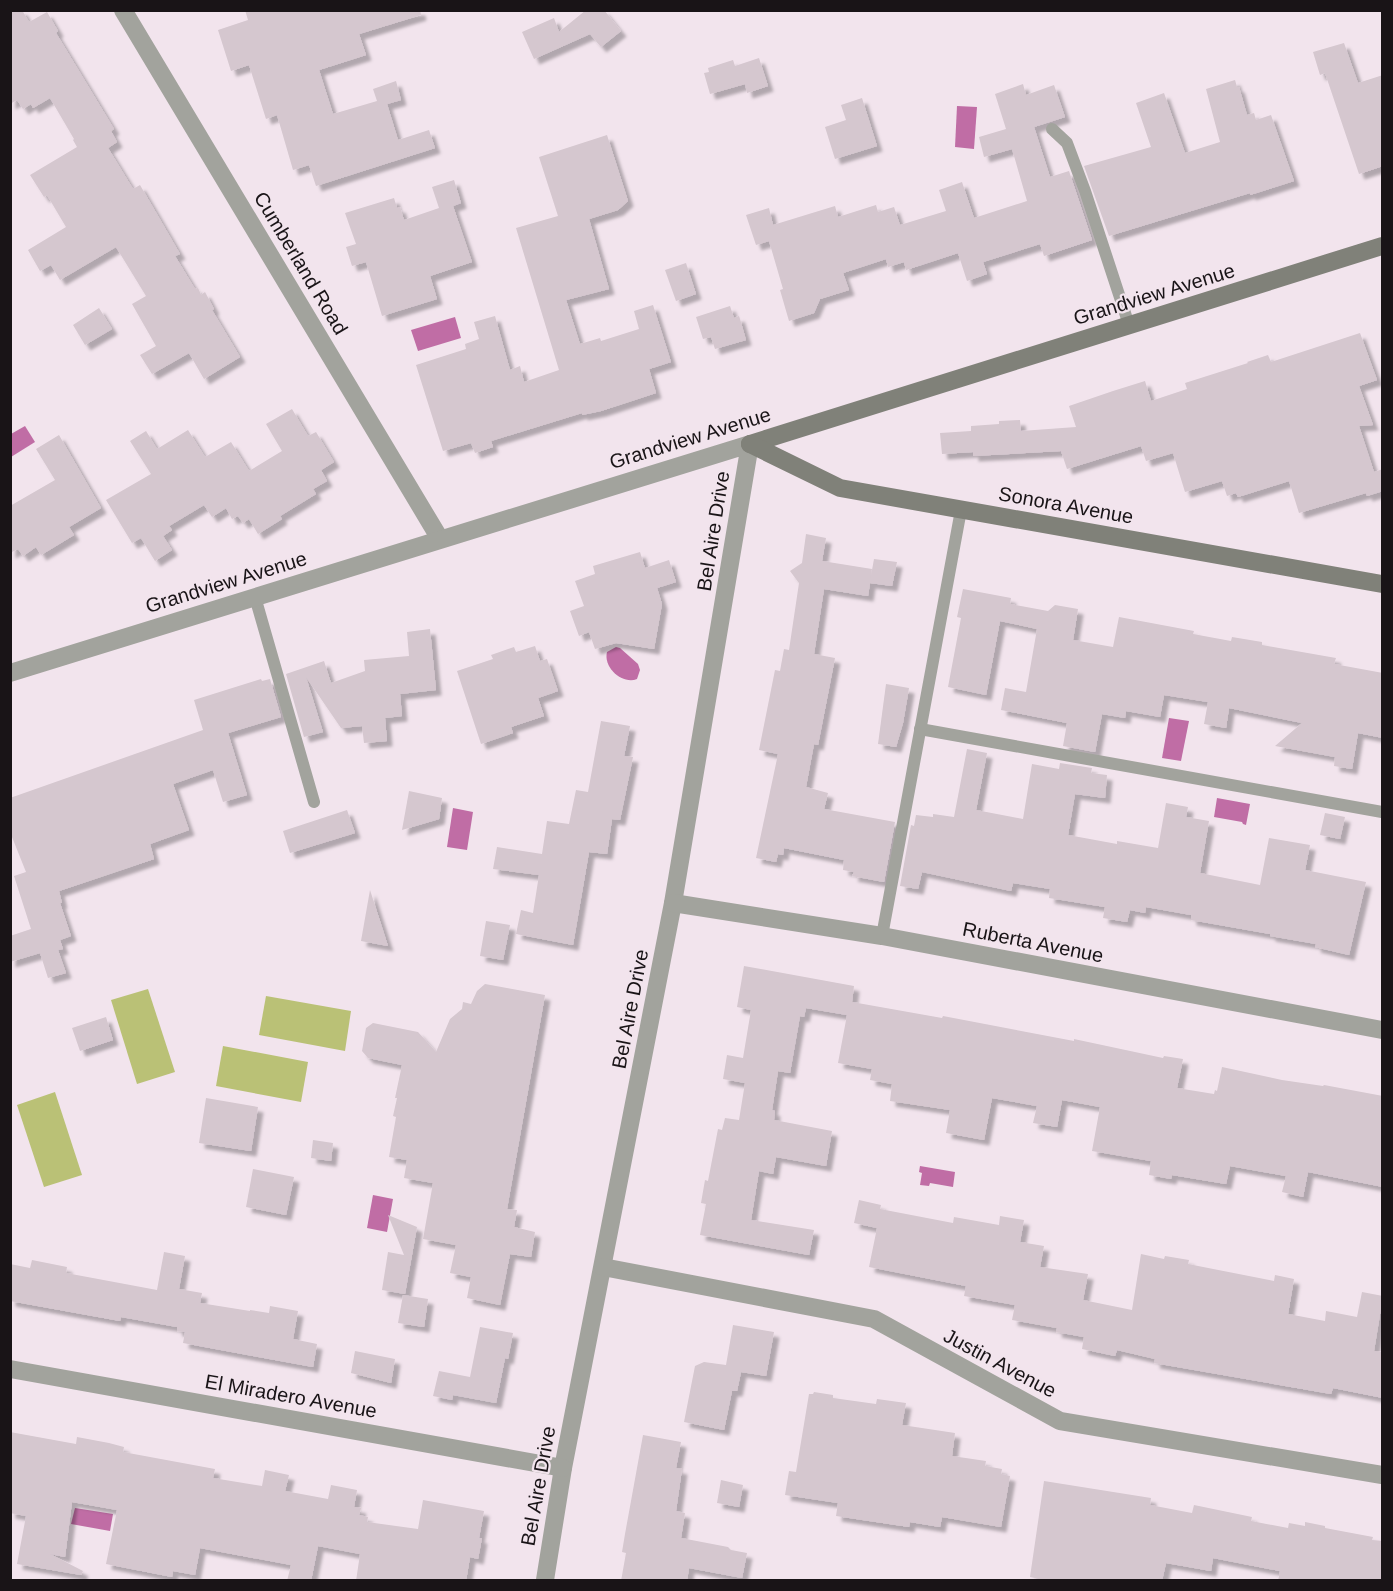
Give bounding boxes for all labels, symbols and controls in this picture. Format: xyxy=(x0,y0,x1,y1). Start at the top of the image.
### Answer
street label: Cumberland Road xyxy=(250,188,352,338)
street label: Grandview Avenue xyxy=(1071,259,1237,329)
street label: Grandview Avenue xyxy=(607,403,773,473)
street label: Bel Aire Drive xyxy=(693,469,733,593)
street label: Sonora Avenue xyxy=(997,482,1135,528)
street label: Grandview Avenue xyxy=(143,547,309,617)
street label: Ruberta Avenue xyxy=(961,918,1105,966)
street label: Bel Aire Drive xyxy=(608,947,652,1071)
street label: Justin Avenue xyxy=(940,1324,1060,1402)
street label: El Miradero Avenue xyxy=(203,1370,379,1422)
street label: Bel Aire Drive xyxy=(517,1424,559,1548)

